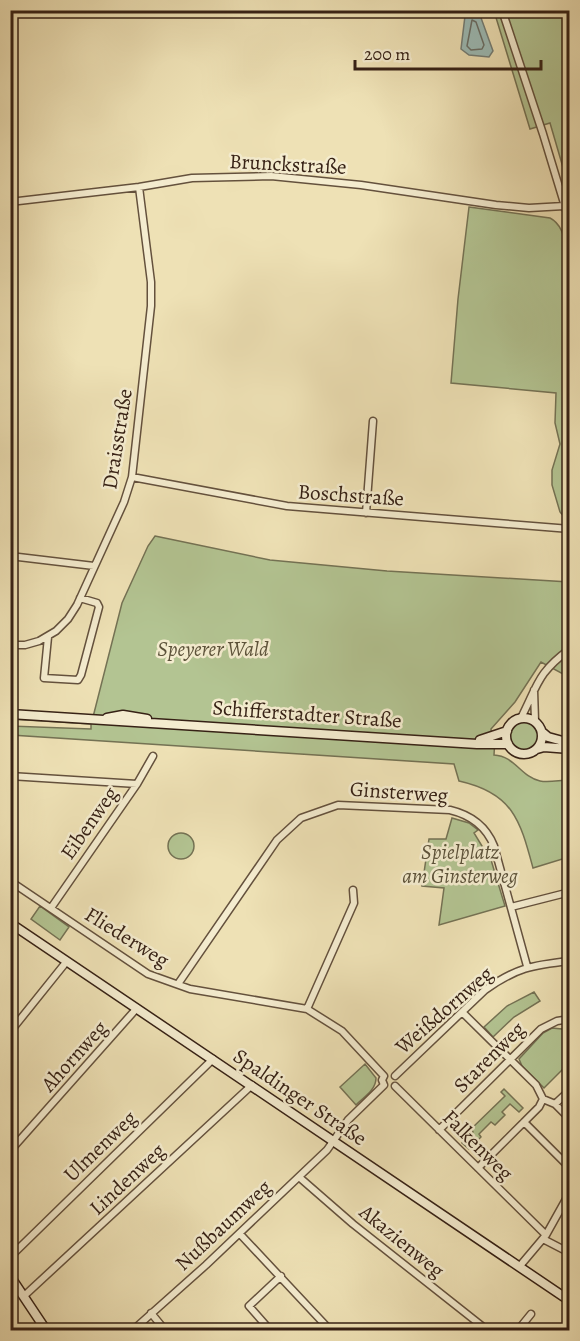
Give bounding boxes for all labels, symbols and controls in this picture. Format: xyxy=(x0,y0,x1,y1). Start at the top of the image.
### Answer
scale bar xyxy=(355,33,541,71)
text: 200 m xyxy=(364,42,410,66)
street label: Brunckstraße xyxy=(229,147,347,181)
street label: Draisstraße xyxy=(95,387,139,491)
street label: Boschstraße xyxy=(297,477,405,513)
park label: Speyerer Wald xyxy=(157,635,269,663)
street label: Schifferstadter Straße xyxy=(211,693,403,735)
street label: Ginsterweg xyxy=(349,775,450,809)
street label: Eibenweg xyxy=(54,781,125,865)
park label: Spielplatz am Ginsterweg xyxy=(402,838,518,890)
street label: Fliederweg xyxy=(80,900,175,974)
street label: Weißdornweg xyxy=(388,959,499,1061)
street label: Ahornweg xyxy=(34,1014,114,1098)
street label: Starenweg xyxy=(447,1015,531,1099)
street label: Spaldinger Straße xyxy=(228,1042,372,1152)
street label: Falkenweg xyxy=(436,1103,520,1187)
street label: Ulmenweg xyxy=(57,1104,143,1188)
street label: Lindenweg xyxy=(83,1136,171,1221)
street label: Nußbaumweg xyxy=(169,1173,277,1277)
street label: Akazienweg xyxy=(353,1197,451,1284)

